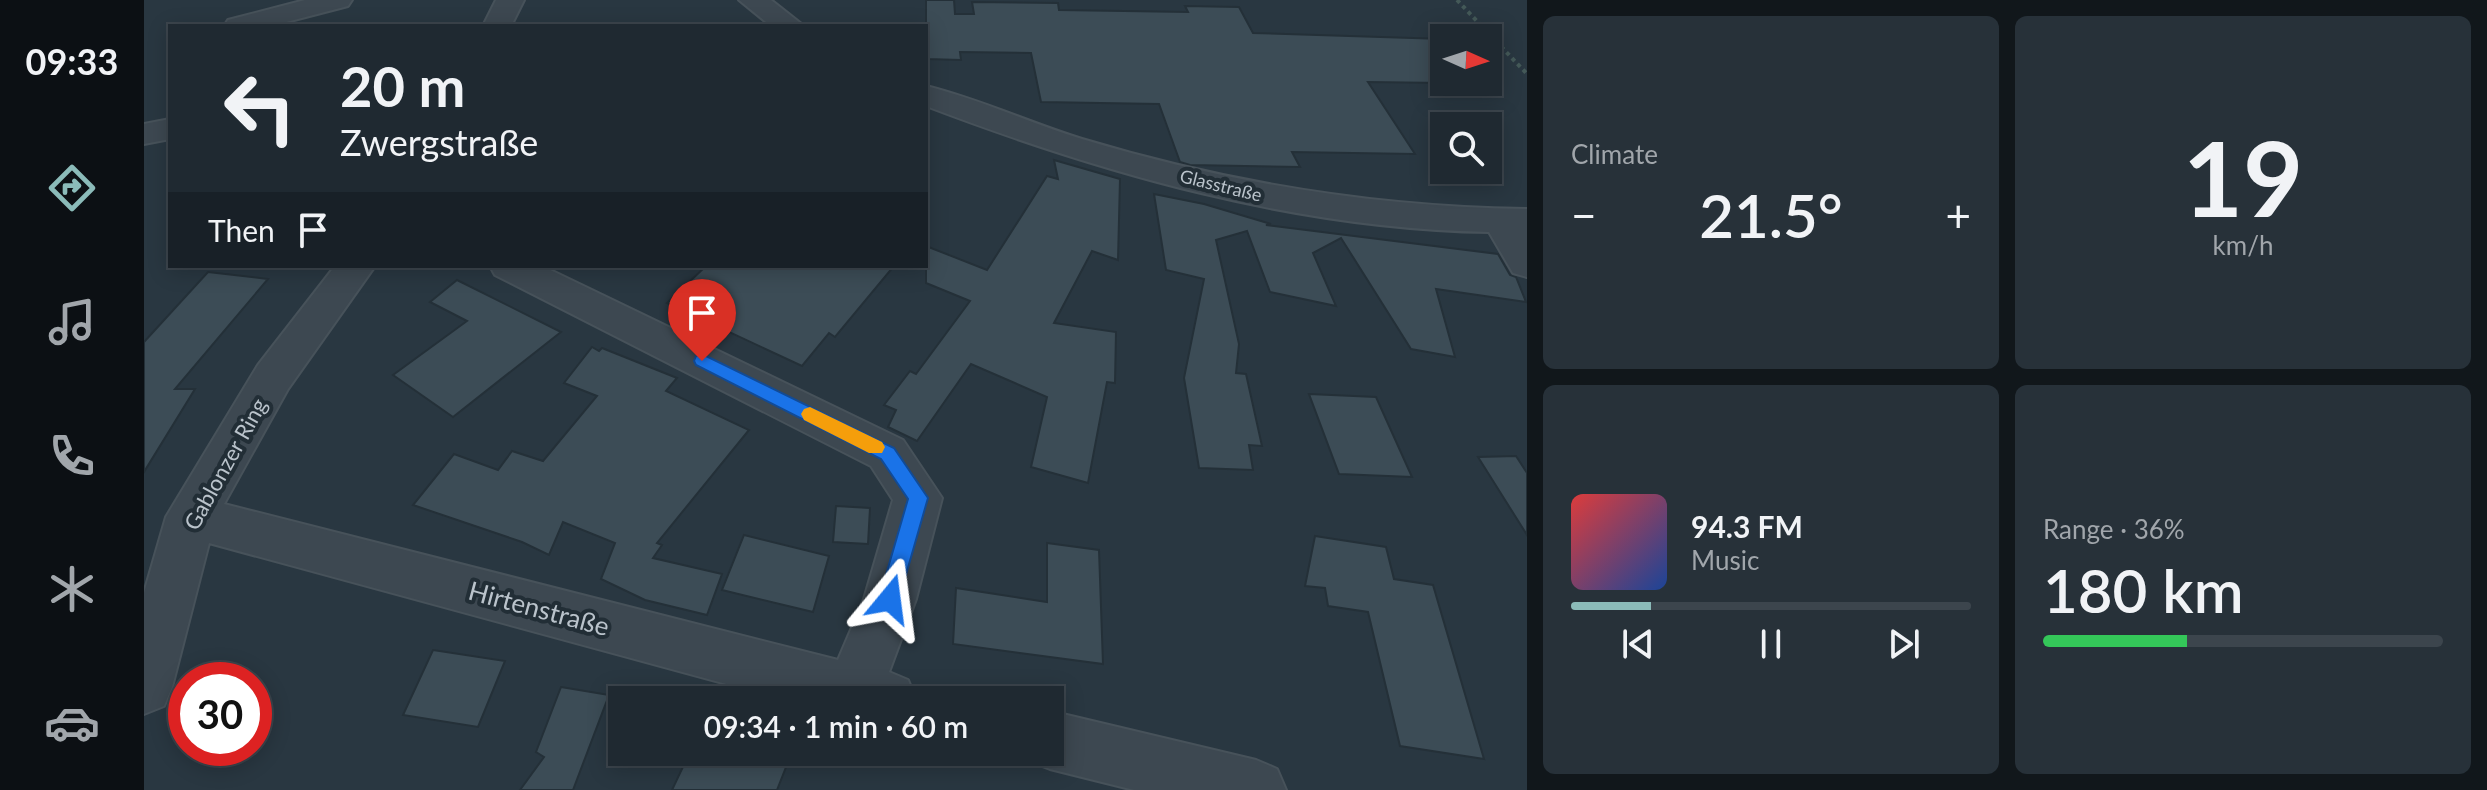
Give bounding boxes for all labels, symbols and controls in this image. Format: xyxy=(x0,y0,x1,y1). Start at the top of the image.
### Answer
north arrow xyxy=(1430,24,1502,96)
map controls xyxy=(1430,24,1502,184)
text: 09:33 xyxy=(26,39,118,83)
text: 20 m xyxy=(340,52,465,119)
icon: left xyxy=(208,56,312,160)
button: search xyxy=(1430,112,1502,184)
text: 19 xyxy=(2183,114,2303,239)
text: Zwergstraße xyxy=(340,120,538,164)
text: Climate xyxy=(1571,138,1658,170)
icon: directions xyxy=(44,160,100,216)
street label: Glasstraße xyxy=(1178,164,1264,206)
text: 21.5° xyxy=(1699,179,1843,251)
text: − xyxy=(1571,189,1597,241)
text: + xyxy=(1945,189,1971,241)
icon: arrive xyxy=(291,208,335,252)
text: Then xyxy=(208,212,275,248)
text: km/h xyxy=(2213,229,2273,261)
pin xyxy=(668,279,736,361)
icon: arrive xyxy=(680,291,724,335)
icon: music xyxy=(44,294,100,350)
street label: Gablonzer Ring xyxy=(178,393,272,535)
icon: phone xyxy=(44,428,100,484)
text: 94.3 FM xyxy=(1691,508,1803,544)
text: Range · 36% xyxy=(2043,513,2185,545)
text: Music xyxy=(1691,544,1759,576)
text: 180 km xyxy=(2043,554,2244,626)
position arrow xyxy=(848,557,932,641)
icon: climate xyxy=(44,561,100,617)
street label: Hirtenstraße xyxy=(465,574,613,642)
icon: previous xyxy=(1616,622,1660,666)
icon: pause xyxy=(1749,622,1793,666)
icon: next xyxy=(1882,622,1926,666)
speed limit sign: 30 xyxy=(168,662,272,766)
icon: car xyxy=(44,695,100,751)
text: 09:34 · 1 min · 60 m xyxy=(704,708,968,744)

